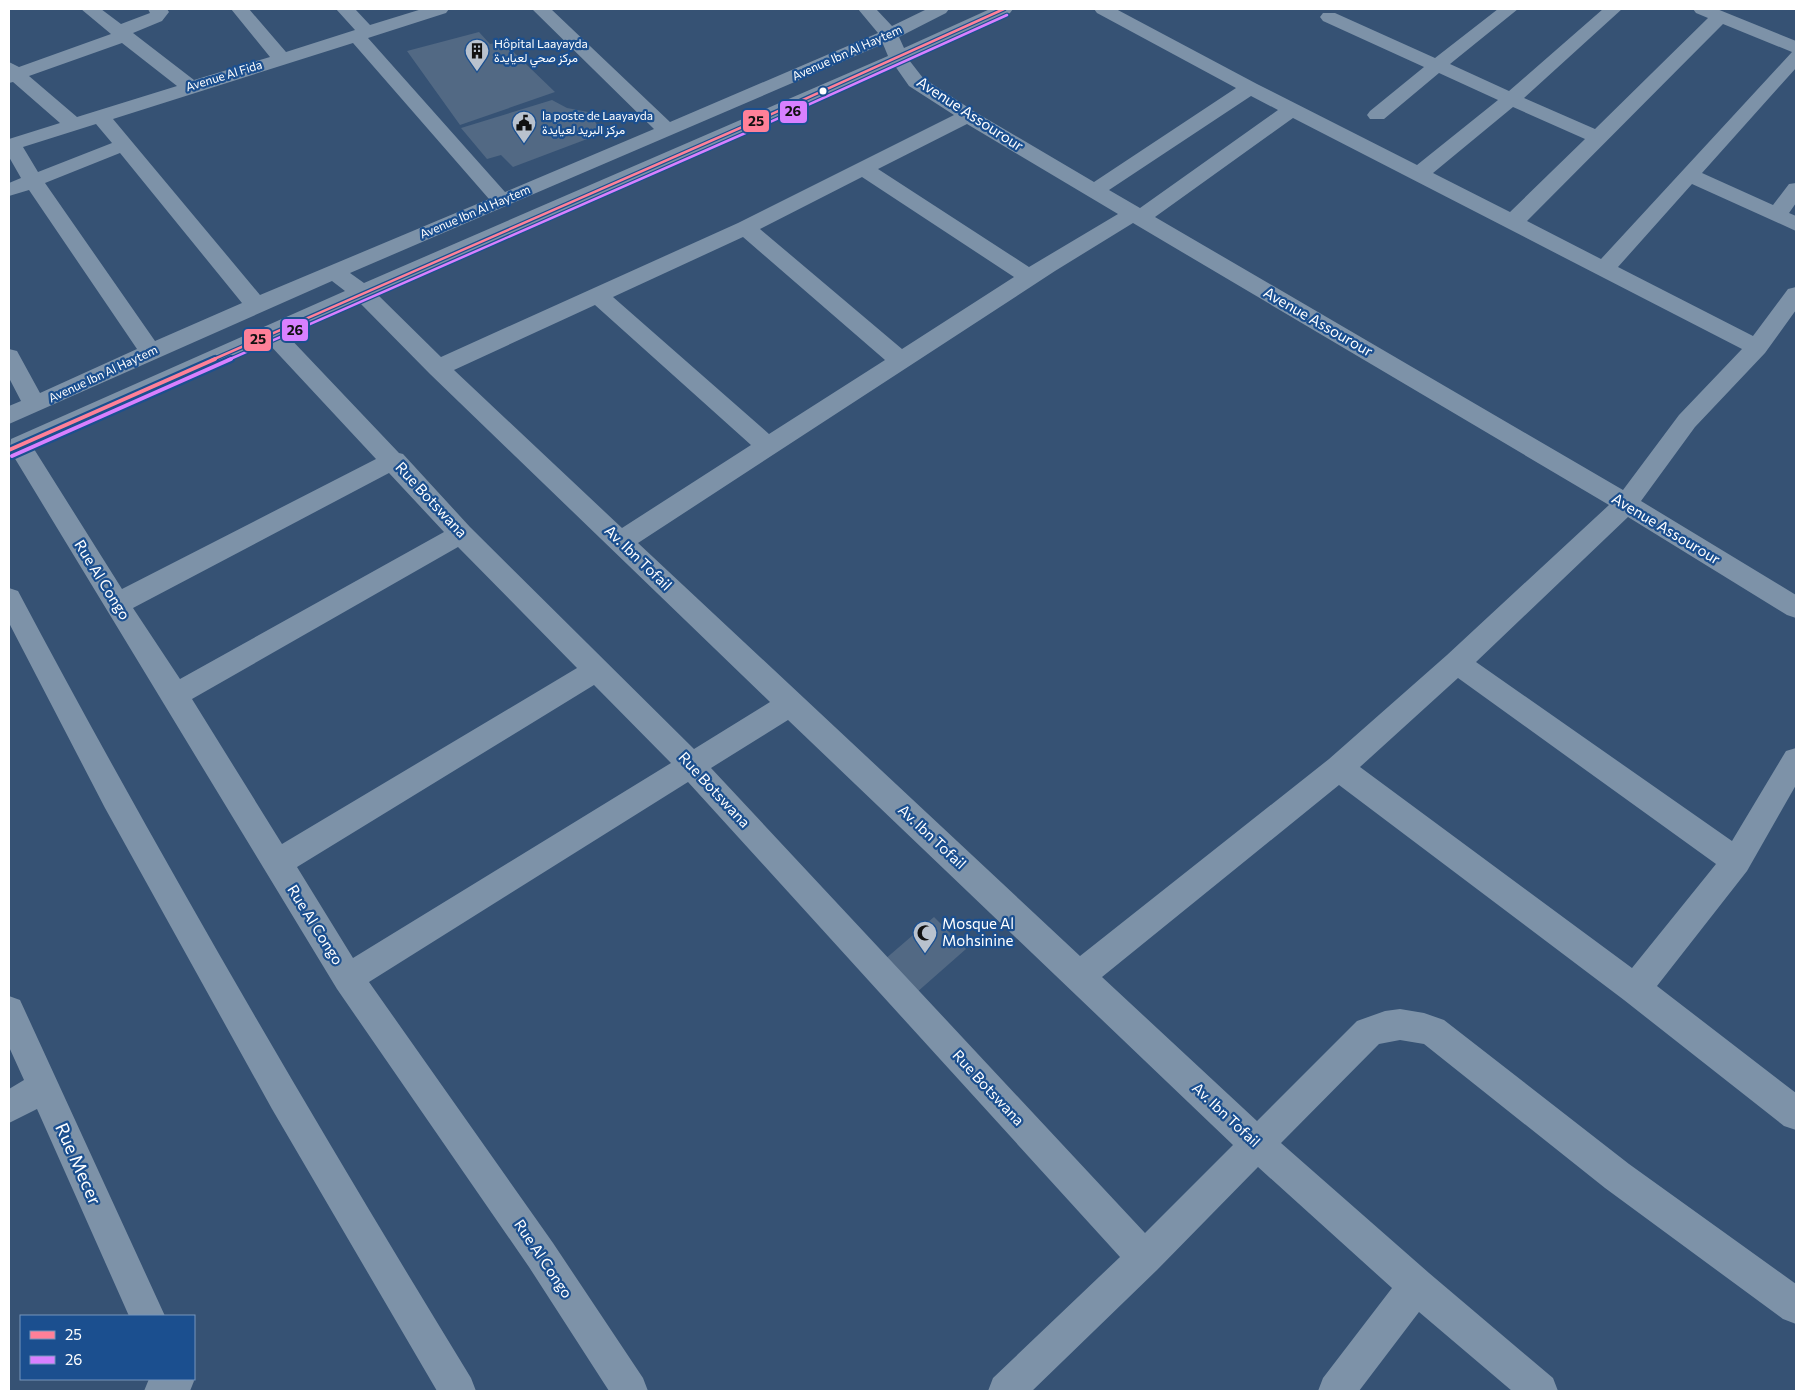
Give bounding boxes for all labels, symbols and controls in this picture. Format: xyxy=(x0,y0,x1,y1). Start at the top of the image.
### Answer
street label: Avenue Ibn Al Haytem xyxy=(790,22,904,83)
place label: Hôpital Laayayda مركز صحي لعيايدة xyxy=(494,36,588,68)
building icon: Hôpital Laayayda مركز صحي لعيايدة xyxy=(464,38,490,72)
street label: Avenue Al Fida xyxy=(184,57,264,93)
street label: Avenue Assourour xyxy=(914,72,1027,154)
unlabelled marker xyxy=(818,86,828,96)
line badge: 26 xyxy=(779,100,808,124)
text: 26 xyxy=(785,102,802,119)
place label: la poste de Laayayda مركز البريد لعيايدة xyxy=(542,108,653,138)
line badge: 25 xyxy=(742,109,770,133)
public building icon: la poste de Laayayda مركز البريد لعيايدة xyxy=(511,110,537,144)
text: 25 xyxy=(748,112,764,129)
street label: Avenue Ibn Al Haytem xyxy=(417,181,532,241)
street label: Avenue Assourour xyxy=(1261,283,1376,360)
line badge: 26 xyxy=(281,318,309,342)
text: 26 xyxy=(287,321,304,338)
line badge: 25 xyxy=(243,328,272,352)
text: 25 xyxy=(250,330,266,347)
street label: Avenue Ibn Al Haytem xyxy=(46,342,159,404)
street label: Rue Botswana xyxy=(392,458,471,541)
street label: Avenue Assourour xyxy=(1609,489,1724,568)
street label: Av. Ibn Tofail xyxy=(601,521,676,594)
street label: Rue Al Congo xyxy=(71,536,135,623)
street label: Rue Botswana xyxy=(675,748,754,831)
street label: Av. Ibn Tofail xyxy=(895,800,970,872)
street label: Rue Al Congo xyxy=(284,881,348,968)
place label: Mosque Al Mohsinine xyxy=(942,914,1014,949)
mosque icon: Mosque Al Mohsinine xyxy=(912,920,938,954)
street label: Rue Botswana xyxy=(949,1046,1028,1129)
street label: Av. Ibn Tofail xyxy=(1189,1078,1264,1150)
street label: Rue Mecer xyxy=(51,1119,107,1208)
street label: Rue Al Congo xyxy=(511,1216,577,1301)
legend xyxy=(20,1315,195,1380)
text: 25 xyxy=(65,1325,82,1343)
text: 26 xyxy=(65,1350,82,1368)

